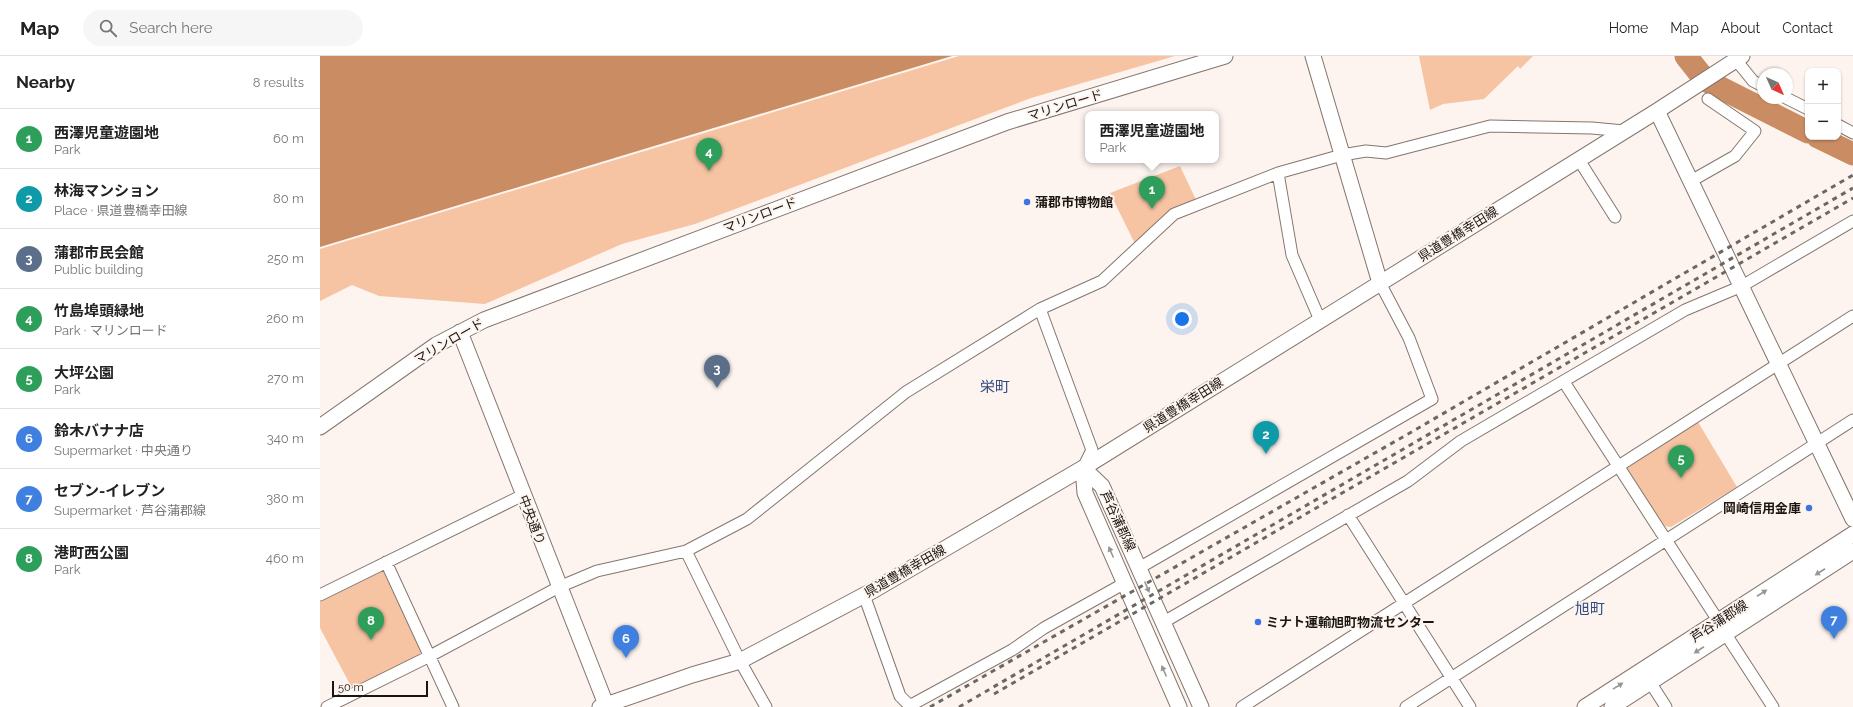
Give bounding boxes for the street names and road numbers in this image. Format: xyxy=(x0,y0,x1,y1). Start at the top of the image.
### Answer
street label: マリンロード xyxy=(1026,86,1104,124)
street label: マリンロード xyxy=(721,194,799,236)
street label: 県道豊橋幸田線 xyxy=(1415,204,1501,264)
street label: マリンロード xyxy=(411,315,487,367)
street label: 県道豊橋幸田線 xyxy=(1140,375,1226,435)
street label: 芦谷蒲郡線 xyxy=(1097,488,1139,554)
street label: 中央通り xyxy=(516,493,548,547)
street label: 県道豊橋幸田線 xyxy=(862,542,948,600)
street label: 芦谷蒲郡線 xyxy=(1688,597,1750,645)

